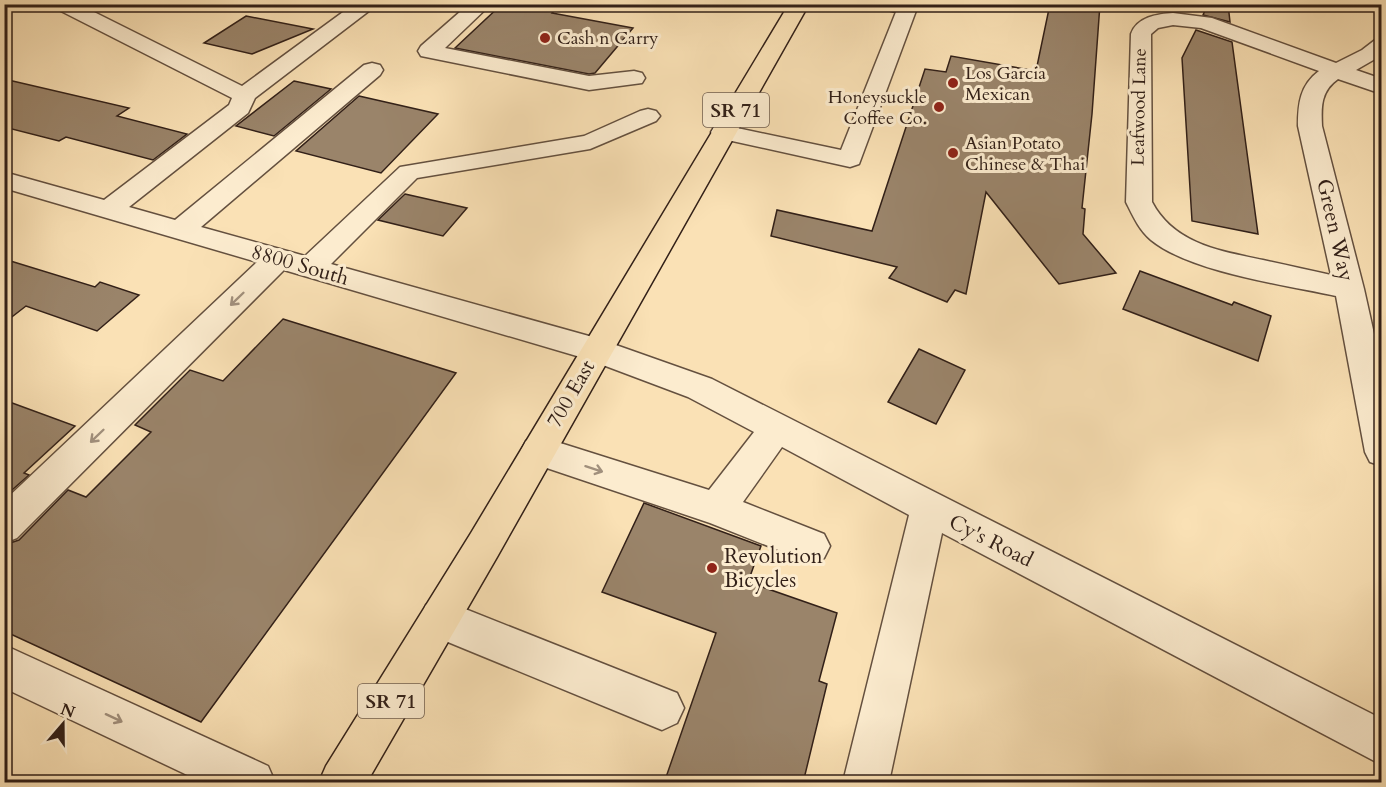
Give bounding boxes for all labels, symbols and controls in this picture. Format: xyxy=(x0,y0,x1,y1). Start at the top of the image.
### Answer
place label: Cash n Carry xyxy=(557,26,659,51)
marker: Cash n Carry xyxy=(538,31,552,45)
street label: Leafwood Lane xyxy=(1125,48,1153,166)
place label: Los Garcia Mexican xyxy=(965,61,1046,107)
marker: Los Garcia Mexican xyxy=(946,76,960,90)
place label: Honeysuckle Coffee Co. xyxy=(828,85,927,131)
road number: SR 71 xyxy=(703,93,769,127)
marker: Honeysuckle Coffee Co. xyxy=(932,100,946,114)
place label: Asian Potato Chinese & Thai xyxy=(965,131,1085,177)
marker: Asian Potato Chinese & Thai xyxy=(946,146,960,160)
street label: Green Way xyxy=(1309,176,1361,284)
street label: 8800 South xyxy=(248,237,353,293)
one-way arrow xyxy=(229,292,244,307)
street label: 700 East xyxy=(540,355,602,433)
one-way arrow xyxy=(90,428,105,443)
one-way arrow xyxy=(584,464,603,475)
street label: Cy's Road xyxy=(944,507,1038,575)
place label: Revolution Bicycles xyxy=(724,542,823,595)
marker: Revolution Bicycles xyxy=(705,561,719,575)
road number: SR 71 xyxy=(358,684,424,718)
north arrow xyxy=(33,694,93,754)
text: N xyxy=(57,698,78,724)
one-way arrow xyxy=(105,712,123,724)

